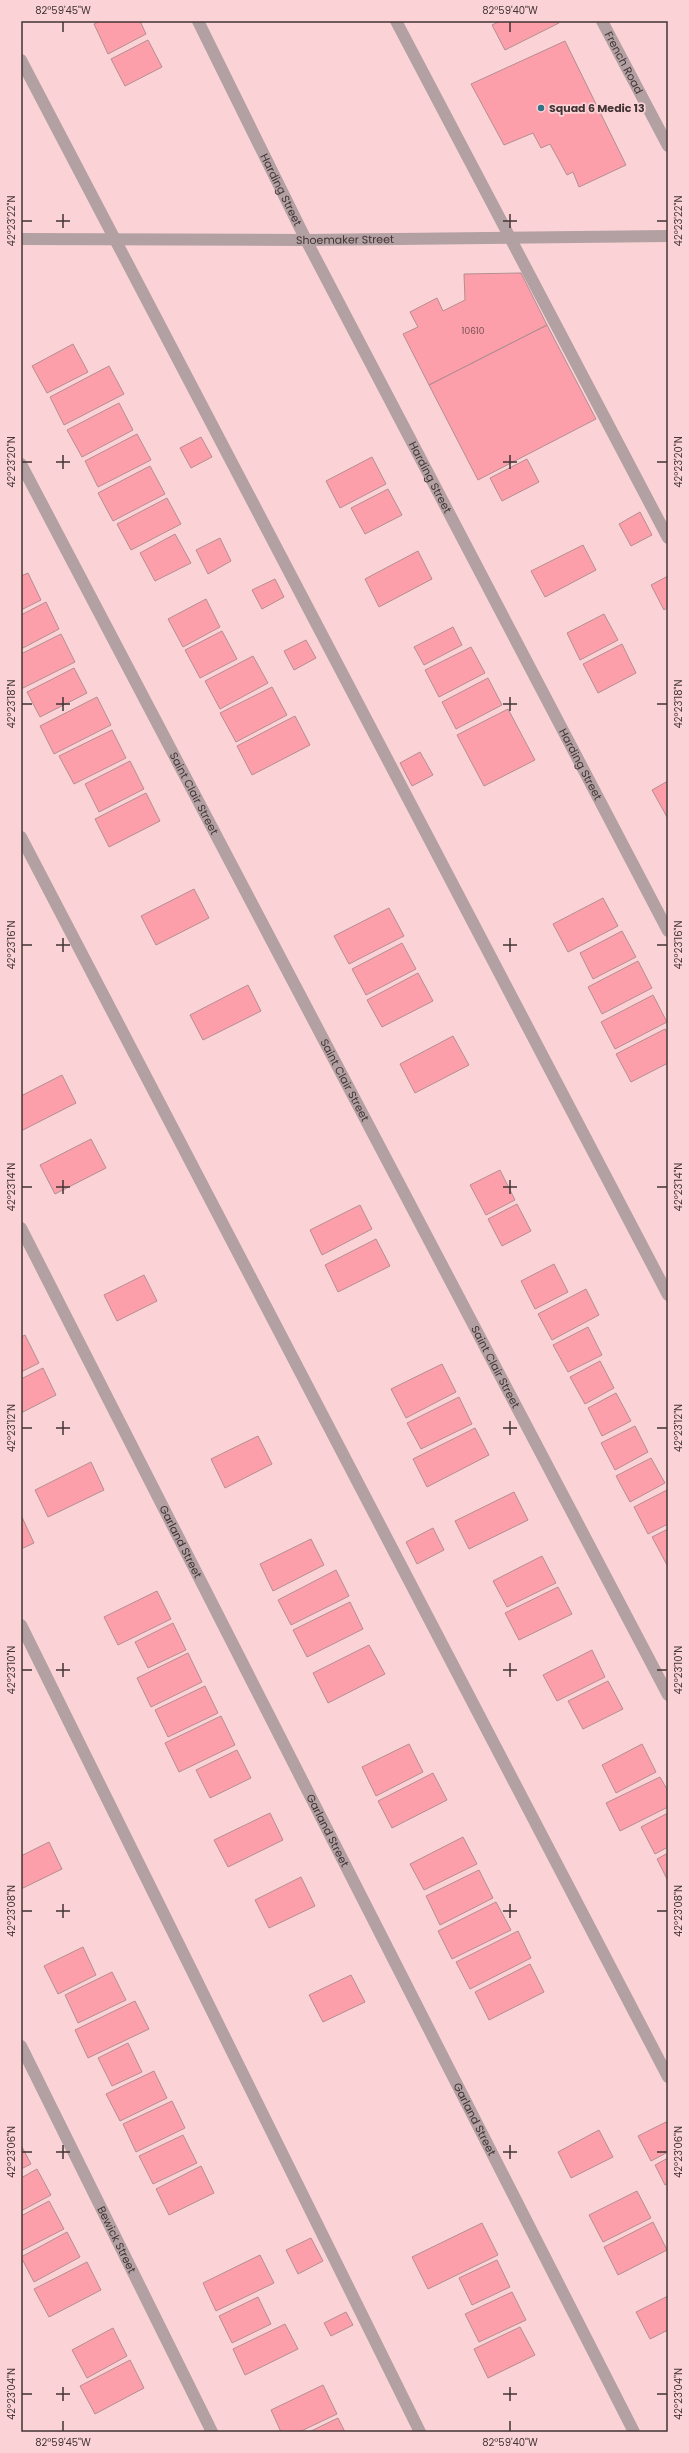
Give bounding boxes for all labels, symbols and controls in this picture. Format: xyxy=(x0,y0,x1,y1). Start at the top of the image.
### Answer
text: 82°59'45"W xyxy=(35,3,91,18)
text: 82°59'40"W xyxy=(482,3,538,18)
street label: French Road xyxy=(601,28,647,97)
place label: Squad 6 Medic 13 xyxy=(549,100,645,116)
marker: Squad 6 Medic 13 xyxy=(536,103,546,113)
street label: Harding Street xyxy=(257,151,306,229)
text: 42°23'22"N xyxy=(4,196,19,246)
text: 42°23'22"N xyxy=(671,196,686,246)
street label: Shoemaker Street xyxy=(296,231,394,248)
house number: 10610 xyxy=(462,325,485,337)
text: 42°23'20"N xyxy=(4,436,19,488)
text: 42°23'20"N xyxy=(671,436,686,488)
street label: Harding Street xyxy=(405,439,456,516)
text: 42°23'18"N xyxy=(4,680,19,728)
text: 42°23'18"N xyxy=(671,680,686,728)
street label: Harding Street xyxy=(555,726,606,803)
street label: Saint Clair Street xyxy=(166,749,222,837)
text: 42°23'16"N xyxy=(4,921,19,969)
text: 42°23'16"N xyxy=(671,921,686,969)
street label: Saint Clair Street xyxy=(316,1036,373,1124)
text: 42°23'14"N xyxy=(4,1163,19,1211)
text: 42°23'14"N xyxy=(671,1163,686,1211)
street label: Saint Clair Street xyxy=(467,1323,524,1411)
text: 42°23'12"N xyxy=(4,1404,19,1452)
text: 42°23'12"N xyxy=(671,1404,686,1452)
street label: Garland Street xyxy=(155,1502,206,1581)
text: 42°23'10"N xyxy=(4,1646,19,1694)
text: 42°23'10"N xyxy=(671,1646,686,1694)
street label: Garland Street xyxy=(302,1791,353,1870)
text: 42°23'08"N xyxy=(4,1885,19,1937)
text: 42°23'08"N xyxy=(671,1885,686,1937)
street label: Garland Street xyxy=(449,2080,500,2158)
text: 42°23'06"N xyxy=(4,2126,19,2178)
text: 42°23'06"N xyxy=(671,2126,686,2178)
street label: Bewick Street xyxy=(93,2203,140,2276)
text: 42°23'04"N xyxy=(4,2368,19,2420)
text: 42°23'04"N xyxy=(671,2368,686,2420)
text: 82°59'45"W xyxy=(35,2435,91,2450)
text: 82°59'40"W xyxy=(482,2435,538,2450)

